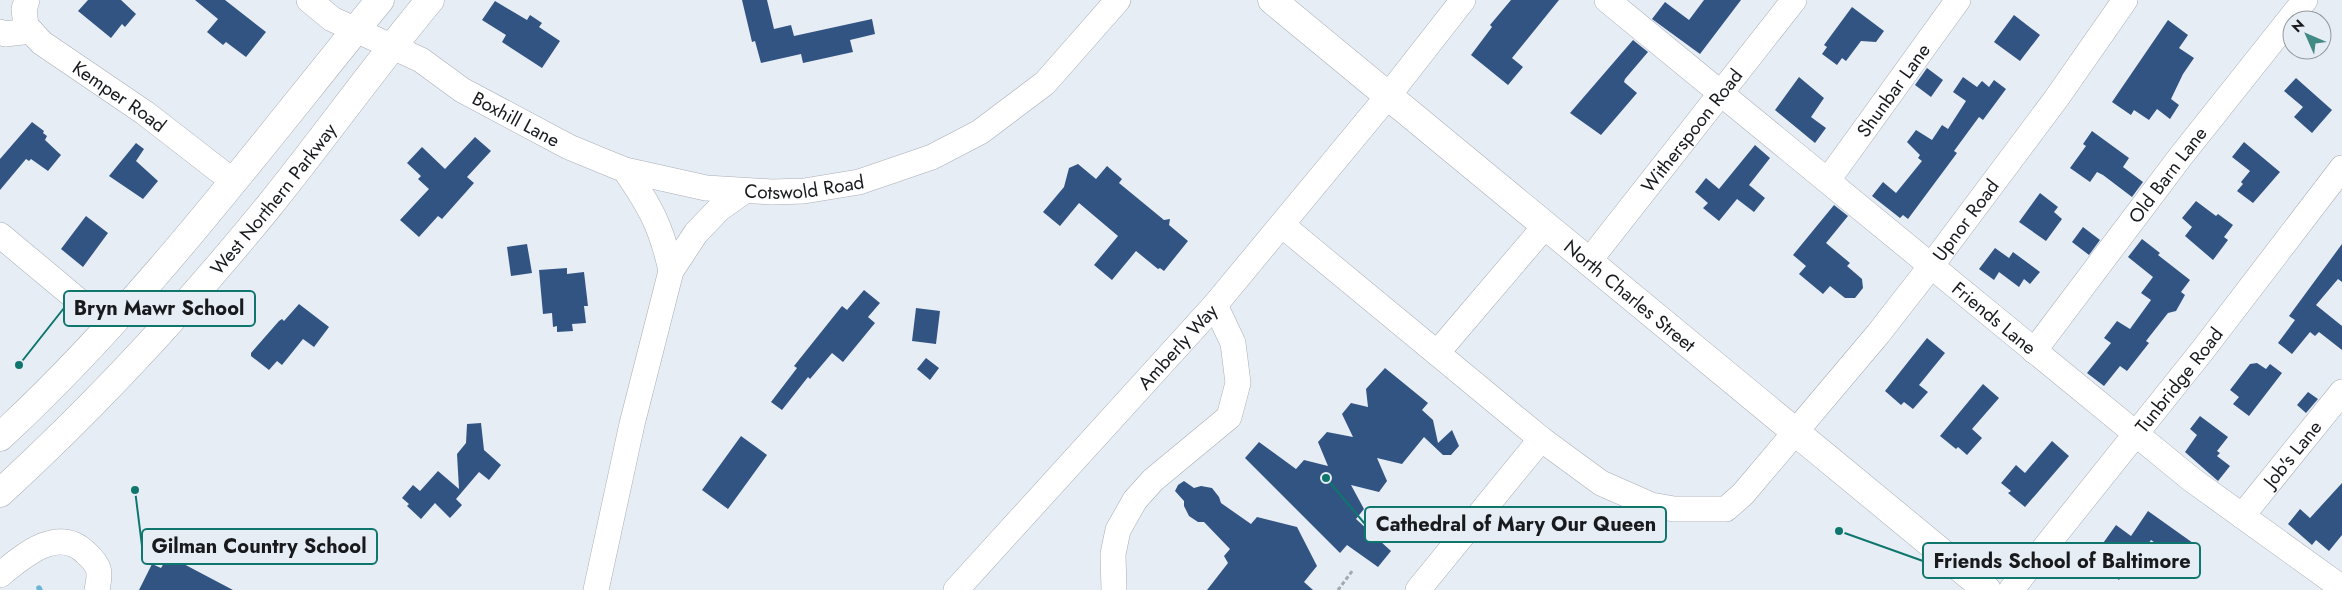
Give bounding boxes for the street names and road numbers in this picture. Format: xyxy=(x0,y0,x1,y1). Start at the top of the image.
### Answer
street label: Shunbar Lane xyxy=(1850,38,1937,143)
street label: Kemper Road xyxy=(67,55,172,139)
street label: Witherspoon Road xyxy=(1635,63,1749,198)
street label: Boxhill Lane xyxy=(467,85,565,154)
street label: West Northern Parkway xyxy=(204,117,343,281)
street label: Old Barn Lane xyxy=(2122,121,2214,229)
street label: Cotswold Road xyxy=(743,168,866,206)
street label: Upnor Road xyxy=(1926,174,2005,267)
street label: North Charles Street xyxy=(1558,233,1702,358)
street label: Friends Lane xyxy=(1946,275,2042,361)
street label: Amberly Way xyxy=(1132,298,1224,396)
street label: Tunbridge Road xyxy=(2129,322,2230,439)
street label: Job's Lane xyxy=(2255,414,2328,496)

